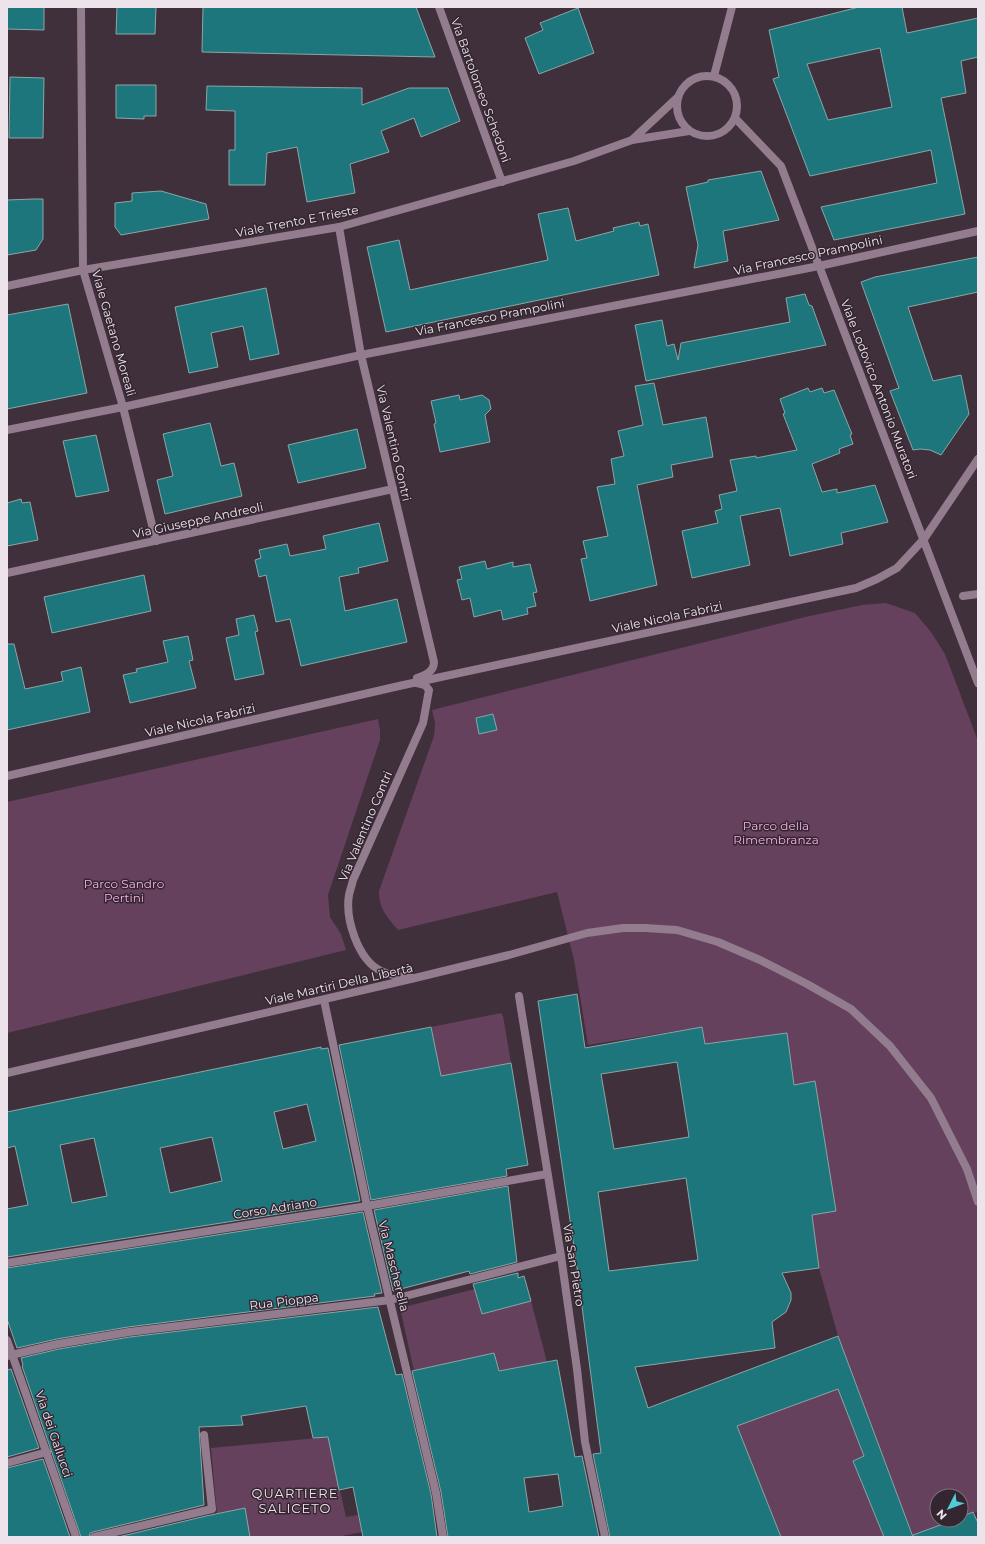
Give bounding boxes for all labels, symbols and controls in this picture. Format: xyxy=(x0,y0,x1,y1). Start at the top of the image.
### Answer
street label: Via Bartolomeo Schedoni xyxy=(448,16,514,164)
street label: Viale Trento E Trieste xyxy=(234,202,360,240)
street label: Via Francesco Prampolini xyxy=(732,232,884,278)
street label: Viale Gaetano Moreali xyxy=(89,268,139,398)
street label: Via Francesco Prampolini xyxy=(414,295,566,339)
street label: Viale Lodovico Antonio Muratori xyxy=(838,297,920,481)
street label: Via Valentino Contri xyxy=(373,384,415,502)
street label: Via Giuseppe Andreoli xyxy=(132,499,264,541)
street label: Viale Nicola Fabrizi xyxy=(610,598,724,636)
street label: Viale Nicola Fabrizi xyxy=(143,700,257,740)
street label: Via Valentino Contri xyxy=(335,768,395,884)
park label: Parco della Rimembranza xyxy=(733,818,819,847)
park label: Parco Sandro Pertini xyxy=(84,876,164,905)
street label: Viale Martiri Della Libertà xyxy=(264,960,414,1008)
street label: Corso Adriano xyxy=(232,1194,318,1222)
street label: Via Mascherella xyxy=(375,1219,413,1313)
street label: Via San Pietro xyxy=(560,1223,588,1307)
street label: Rua Pioppa xyxy=(249,1289,319,1313)
street label: Via dei Gallucci xyxy=(32,1389,76,1479)
district label: QUARTIERE SALICETO xyxy=(252,1485,338,1516)
north arrow xyxy=(929,1488,969,1528)
text: N xyxy=(933,1507,950,1523)

